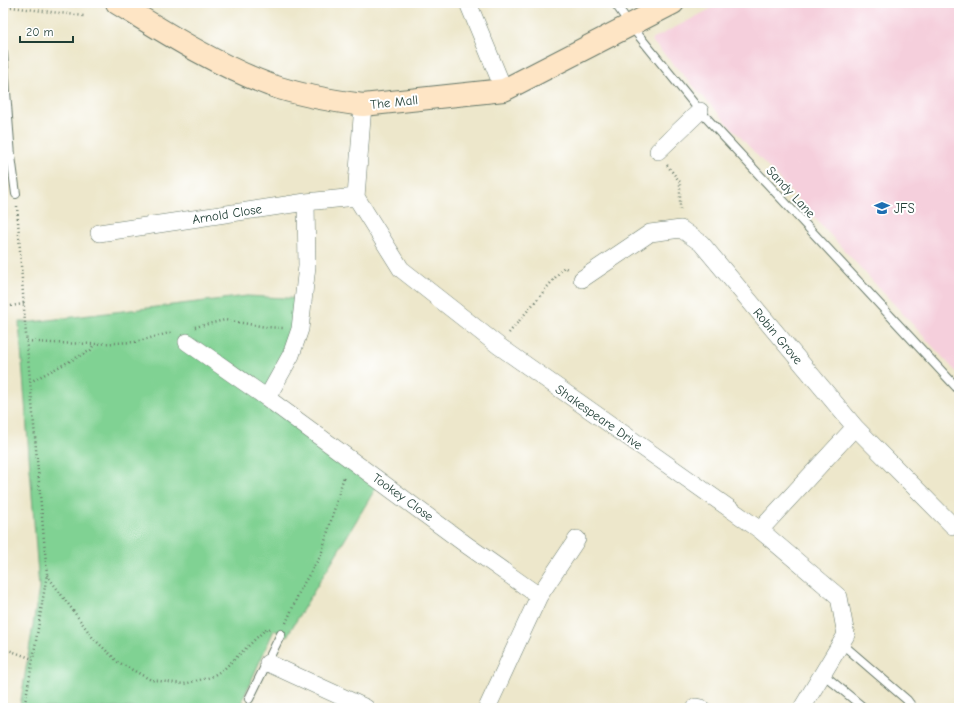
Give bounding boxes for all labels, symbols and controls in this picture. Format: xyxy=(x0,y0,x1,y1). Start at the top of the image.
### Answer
scale bar xyxy=(20,18,73,44)
text: 20 m xyxy=(26,25,54,39)
street label: The Mall xyxy=(369,92,419,112)
street label: Sandy Lane xyxy=(763,163,819,221)
school or university icon: JFS xyxy=(873,199,891,217)
street label: Arnold Close xyxy=(191,201,263,227)
place label: JFS xyxy=(894,201,915,216)
street label: Robin Grove xyxy=(750,305,806,367)
street label: Shakespeare Drive xyxy=(553,381,646,453)
street label: Tookey Close xyxy=(370,470,437,524)

